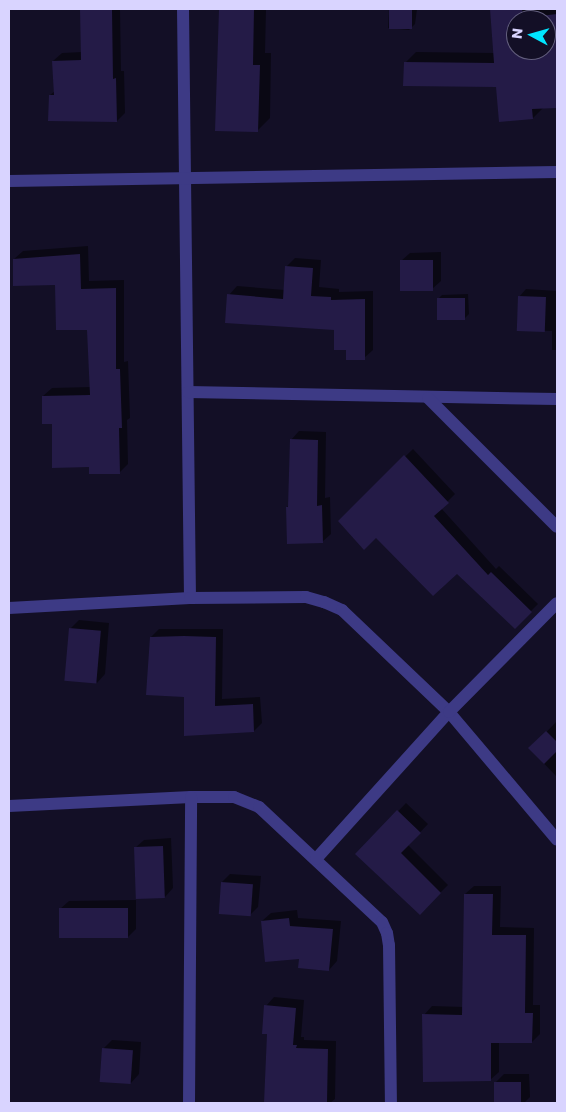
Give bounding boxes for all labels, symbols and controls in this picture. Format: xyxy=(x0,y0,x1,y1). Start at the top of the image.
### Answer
north arrow xyxy=(506,10,556,60)
text: N xyxy=(507,27,528,40)

